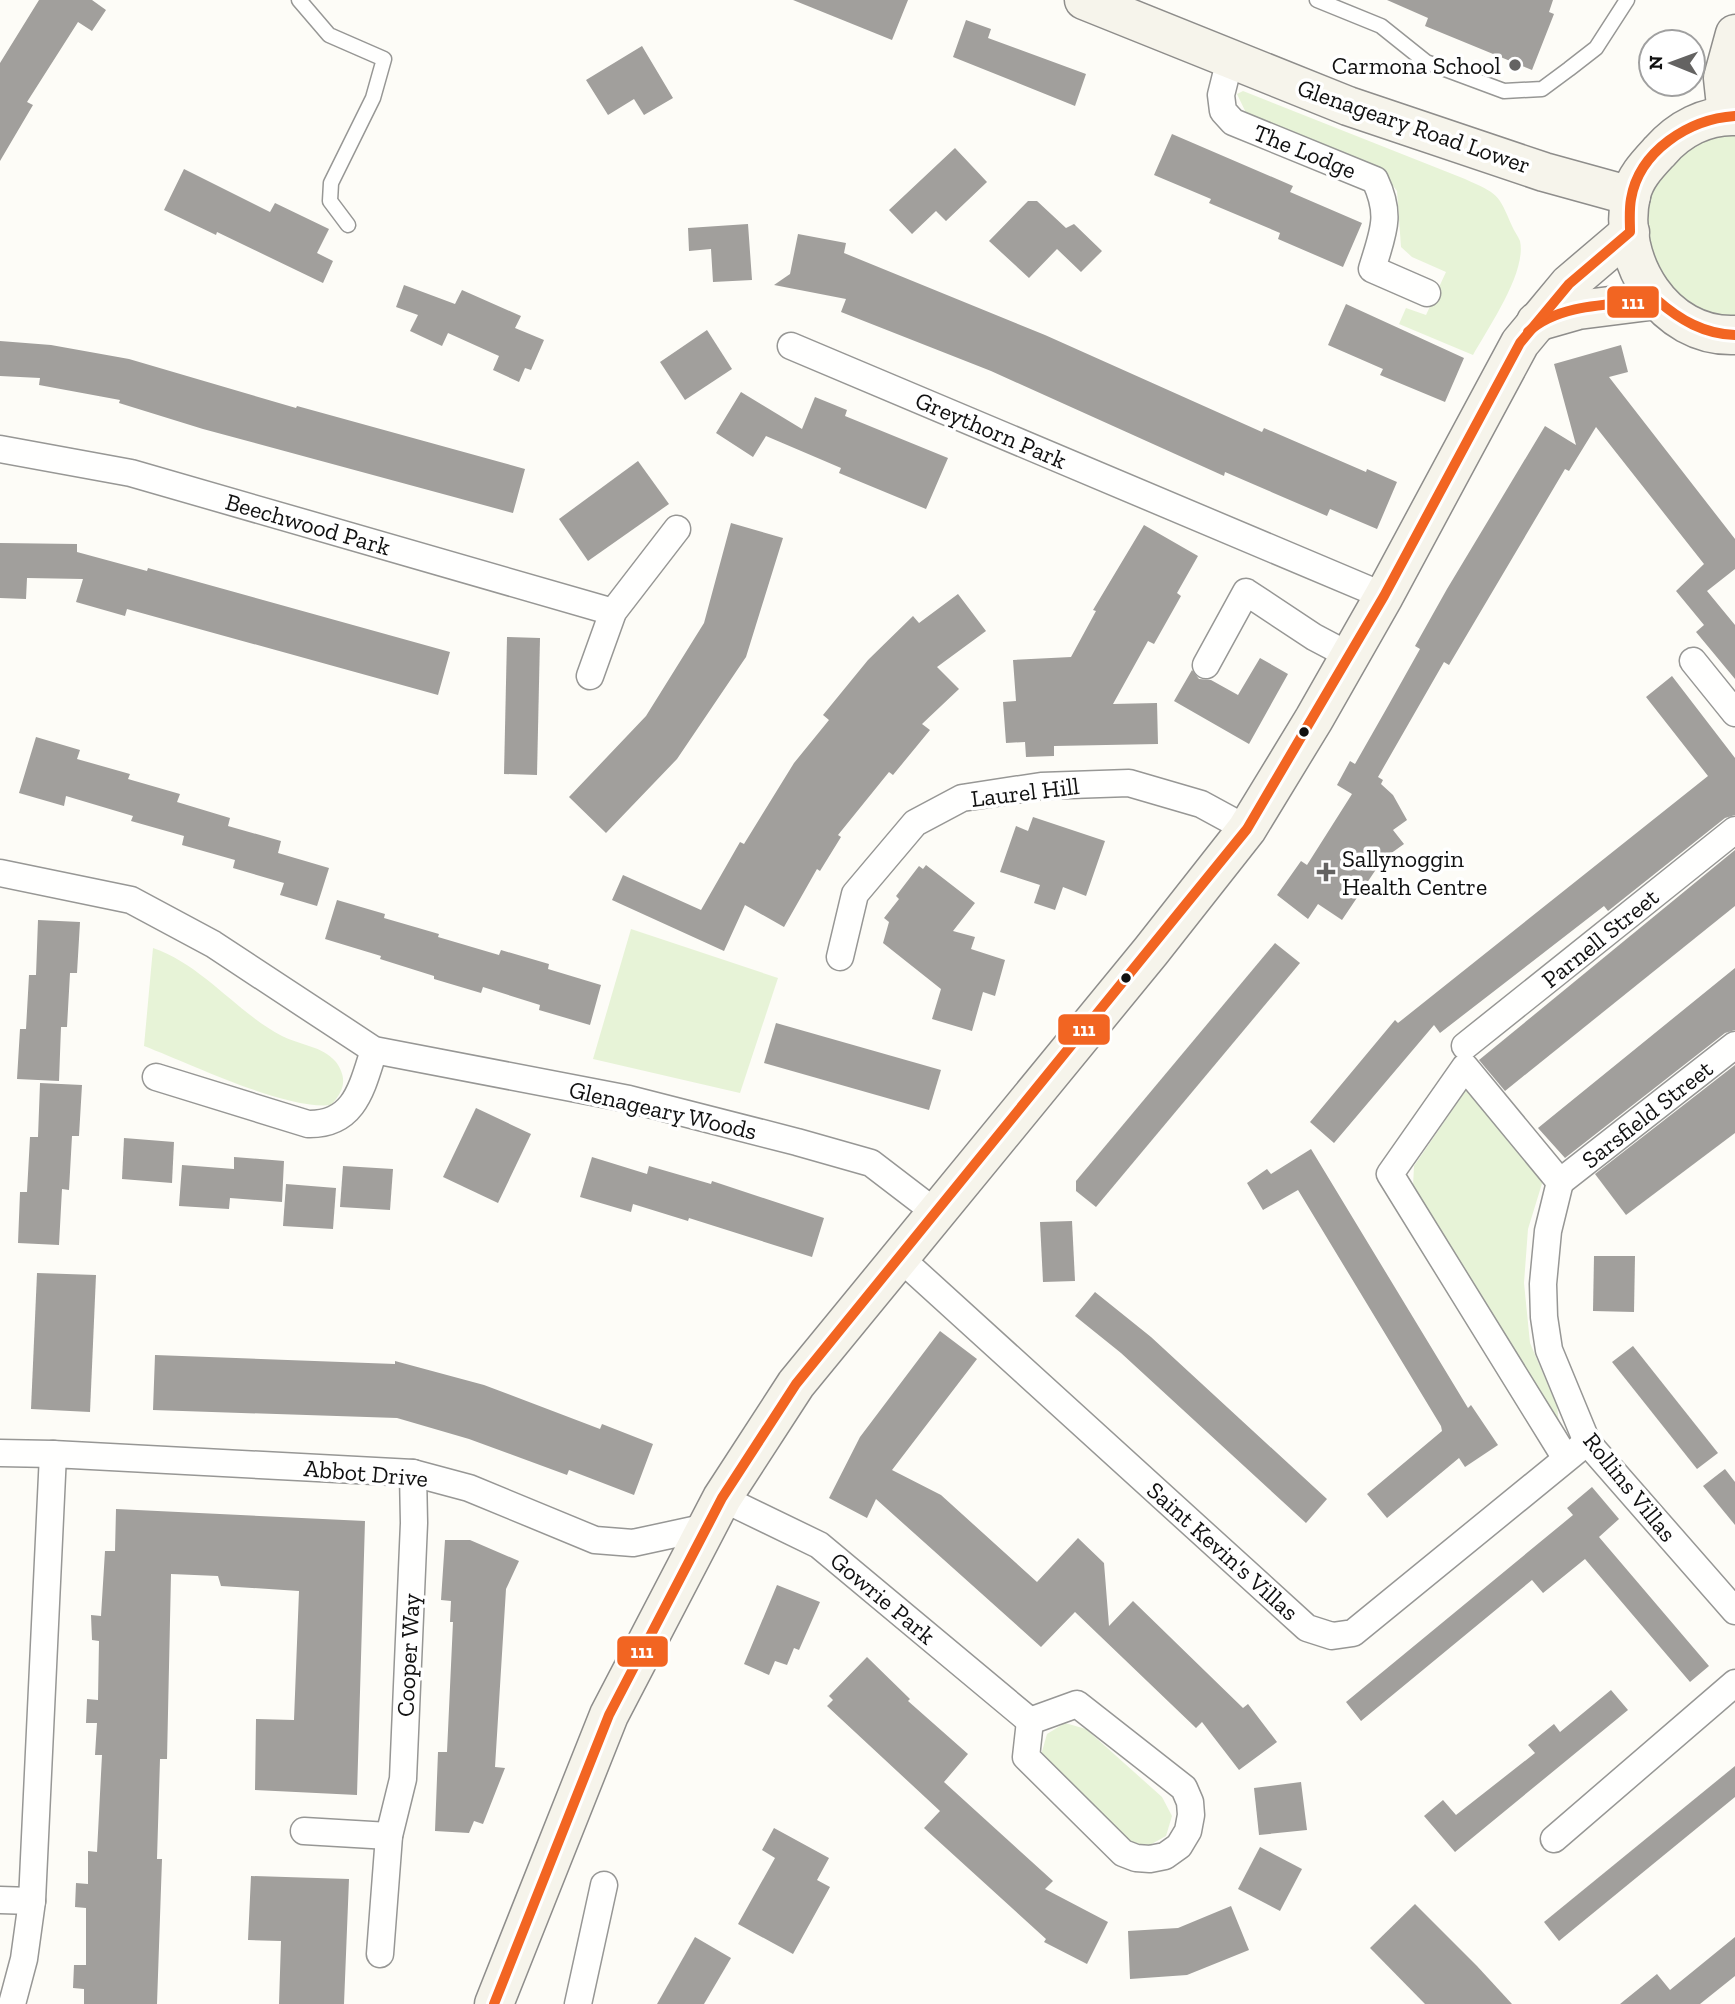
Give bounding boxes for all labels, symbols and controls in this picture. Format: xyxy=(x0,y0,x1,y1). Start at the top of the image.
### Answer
north arrow xyxy=(1637,28,1707,98)
place label: Carmona School xyxy=(1332,51,1501,80)
text: N xyxy=(1644,55,1667,70)
marker: Carmona School xyxy=(1507,57,1523,73)
street label: Glenageary Road Lower xyxy=(1294,72,1534,180)
street label: The Lodge xyxy=(1249,117,1361,185)
line badge: 111 xyxy=(1606,285,1660,319)
text: 111 xyxy=(1621,291,1645,314)
street label: Greythorn Park xyxy=(911,385,1071,475)
street label: Beechwood Park xyxy=(222,487,394,562)
unlabelled marker xyxy=(1297,725,1311,739)
street label: Laurel Hill xyxy=(969,771,1081,813)
place label: Sallynoggin Health Centre xyxy=(1342,844,1487,901)
marker: Sallynoggin Health Centre xyxy=(1316,862,1336,882)
street label: Parnell Street xyxy=(1536,882,1664,994)
unlabelled marker xyxy=(1119,971,1133,985)
line badge: 111 xyxy=(1057,1013,1111,1046)
text: 111 xyxy=(1072,1018,1096,1041)
street label: Sarsfield Street xyxy=(1576,1054,1718,1174)
street label: Glenageary Woods xyxy=(566,1074,760,1146)
street label: Rollins Villas xyxy=(1577,1427,1683,1547)
street label: Abbot Drive xyxy=(303,1453,429,1493)
street label: Saint Kevin's Villas xyxy=(1141,1475,1305,1627)
street label: Gowrie Park xyxy=(825,1546,942,1651)
street label: Cooper Way xyxy=(390,1592,426,1718)
line badge: 111 xyxy=(616,1635,669,1668)
text: 111 xyxy=(630,1640,654,1663)

